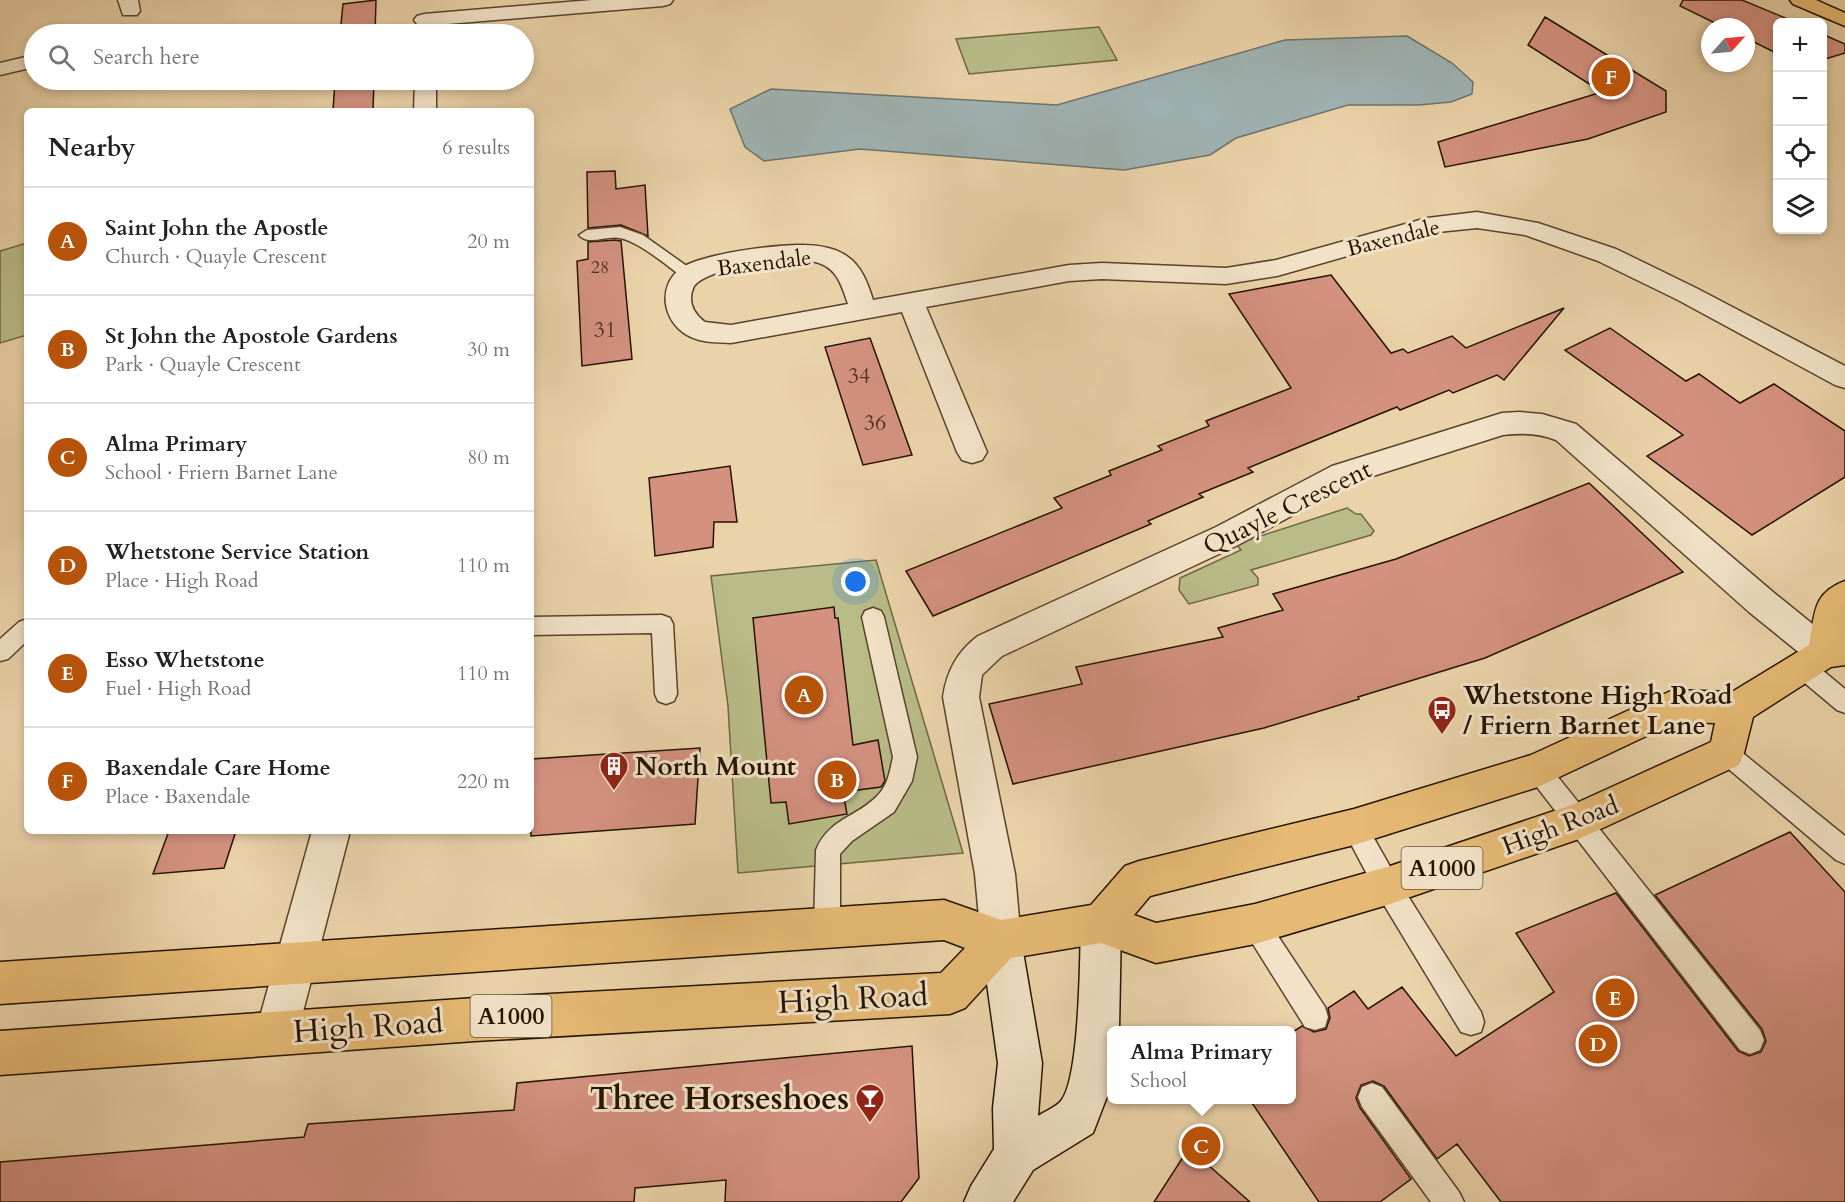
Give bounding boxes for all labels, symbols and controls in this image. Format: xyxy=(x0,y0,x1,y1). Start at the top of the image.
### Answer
north arrow xyxy=(1701,18,1755,72)
map controls xyxy=(1773,18,1827,234)
button: + xyxy=(1773,18,1827,72)
search box xyxy=(24,24,534,90)
icon: search xyxy=(45,41,78,74)
text: Search here xyxy=(93,42,200,72)
pin: F xyxy=(1592,54,1630,100)
button: − xyxy=(1773,72,1827,126)
button: locate xyxy=(1773,126,1827,180)
text: Nearby xyxy=(48,130,136,165)
text: 6 results xyxy=(442,134,510,161)
button: layers xyxy=(1773,180,1827,234)
street label: Baxendale xyxy=(1344,212,1443,264)
text: Saint John the Apostle xyxy=(105,213,329,243)
text: A xyxy=(60,228,75,255)
text: 20 m xyxy=(467,228,510,255)
street label: Baxendale xyxy=(715,242,813,284)
text: Church · Quayle Crescent xyxy=(105,243,327,270)
house number: 28 xyxy=(591,255,609,280)
house number: 31 xyxy=(594,315,616,345)
text: St John the Apostole Gardens xyxy=(105,321,398,351)
text: B xyxy=(60,336,75,363)
text: 30 m xyxy=(467,336,510,363)
text: Park · Quayle Crescent xyxy=(105,351,301,378)
house number: 34 xyxy=(848,361,870,391)
house number: 36 xyxy=(864,408,886,438)
text: Alma Primary xyxy=(105,429,247,459)
text: C xyxy=(60,444,75,471)
text: 80 m xyxy=(467,444,510,471)
street label: Quayle Crescent xyxy=(1197,451,1377,563)
text: School · Friern Barnet Lane xyxy=(105,459,338,486)
text: Whetstone Service Station xyxy=(105,537,369,567)
text: D xyxy=(59,552,76,579)
text: 110 m xyxy=(457,552,510,579)
text: Place · High Road xyxy=(105,567,258,594)
your location xyxy=(841,567,870,596)
text: Esso Whetstone xyxy=(105,645,265,675)
text: E xyxy=(61,660,74,687)
text: 110 m xyxy=(457,660,510,687)
pin: A xyxy=(784,672,824,718)
text: Fuel · High Road xyxy=(105,675,251,702)
place label: Whetstone High Road / Friern Barnet Lane xyxy=(1462,678,1733,743)
bus stop icon: Whetstone High Road / Friern Barnet Lane xyxy=(1426,694,1458,736)
place label: North Mount xyxy=(635,749,796,784)
building icon: North Mount xyxy=(598,750,630,792)
text: Baxendale Care Home xyxy=(105,753,331,783)
pin: B xyxy=(818,758,856,802)
text: F xyxy=(62,768,73,795)
text: 220 m xyxy=(457,768,510,795)
text: Place · Baxendale xyxy=(105,783,251,810)
street label: High Road xyxy=(1497,787,1624,864)
road number: A1000 xyxy=(1402,847,1482,889)
street label: High Road xyxy=(777,973,929,1025)
pin: E xyxy=(1596,976,1634,1020)
road number: A1000 xyxy=(470,995,552,1037)
street label: High Road xyxy=(292,1000,445,1054)
pin: D xyxy=(1578,1022,1618,1066)
popup xyxy=(1107,1026,1296,1104)
text: Alma Primary xyxy=(1130,1037,1273,1067)
text: School xyxy=(1130,1067,1187,1094)
place label: Three Horseshoes xyxy=(590,1077,849,1121)
bar icon: Three Horseshoes xyxy=(854,1082,886,1124)
pin: C xyxy=(1182,1124,1220,1168)

